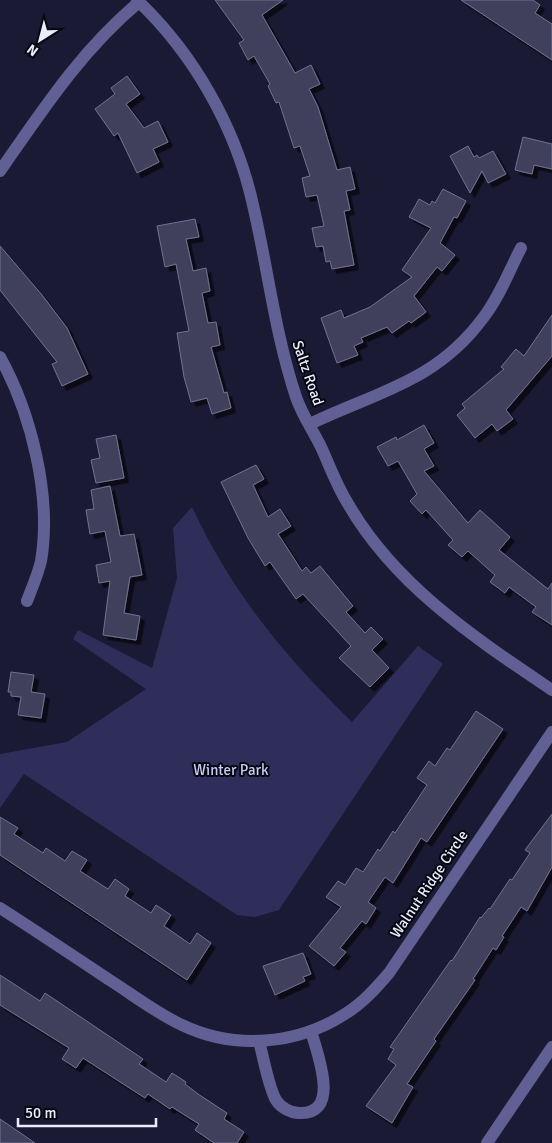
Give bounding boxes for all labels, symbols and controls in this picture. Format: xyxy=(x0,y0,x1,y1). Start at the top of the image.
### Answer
north arrow xyxy=(15,15,65,65)
text: N xyxy=(24,40,42,60)
street label: Saltz Road xyxy=(288,338,328,408)
park label: Winter Park xyxy=(193,761,269,779)
street label: Walnut Ridge Circle xyxy=(386,827,472,941)
scale bar xyxy=(18,1096,155,1128)
text: 50 m xyxy=(25,1104,56,1122)

